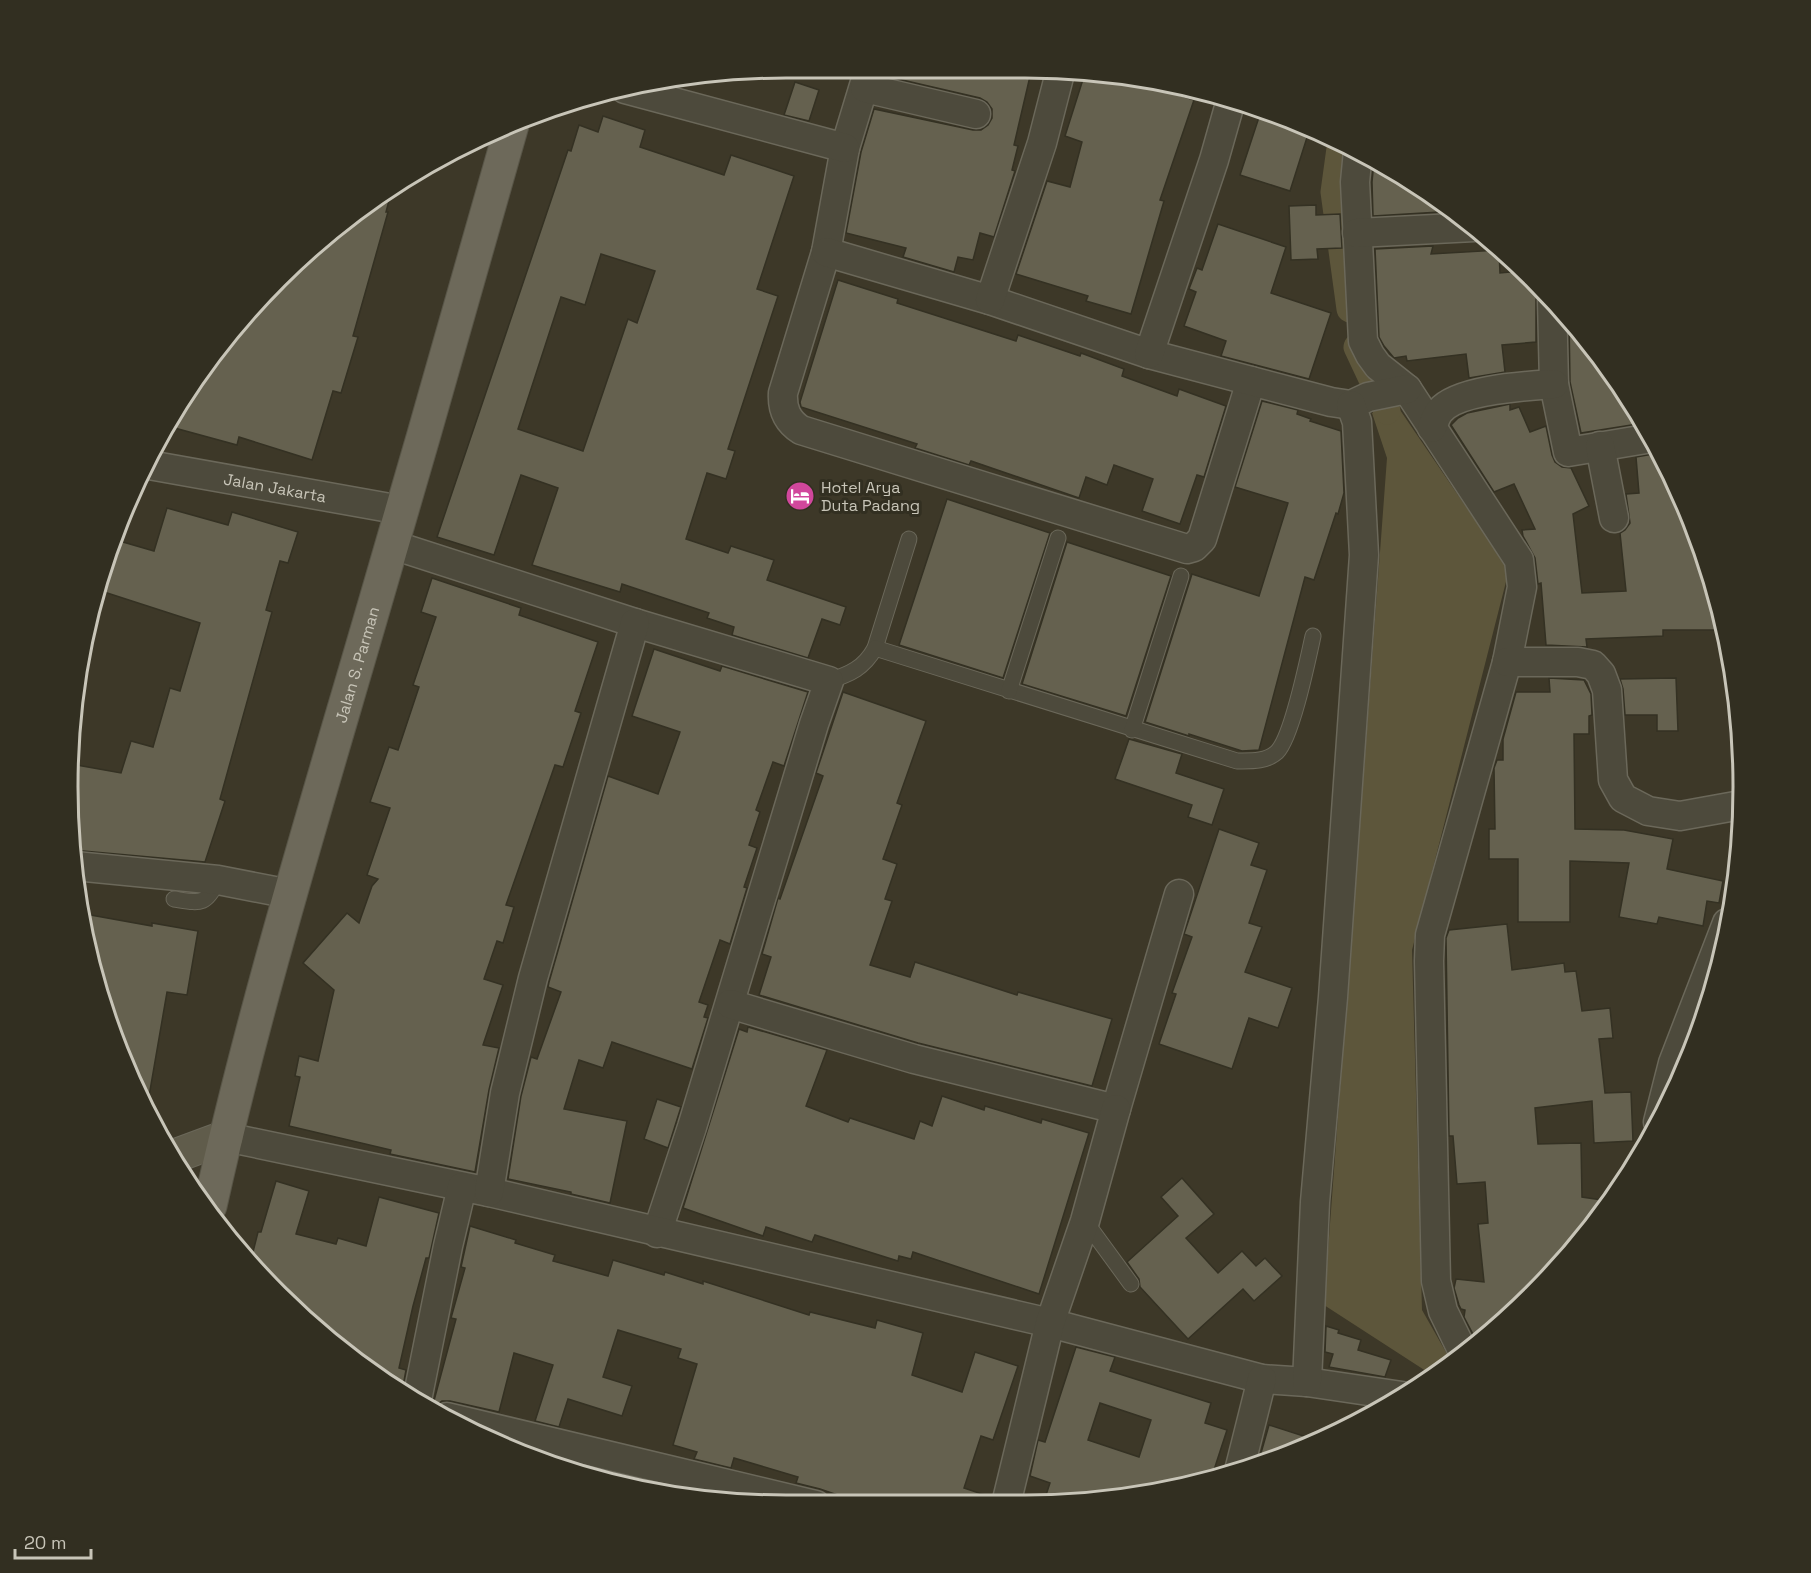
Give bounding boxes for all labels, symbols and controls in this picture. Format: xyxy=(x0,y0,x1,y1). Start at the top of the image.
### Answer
street label: Jalan Jakarta xyxy=(222,468,328,507)
place label: Hotel Arya Duta Padang xyxy=(821,477,920,516)
hotel icon: Hotel Arya Duta Padang xyxy=(784,480,816,512)
street label: Jalan S. Parman xyxy=(330,604,384,725)
scale bar xyxy=(15,1522,92,1560)
text: 20 m xyxy=(24,1531,67,1554)

